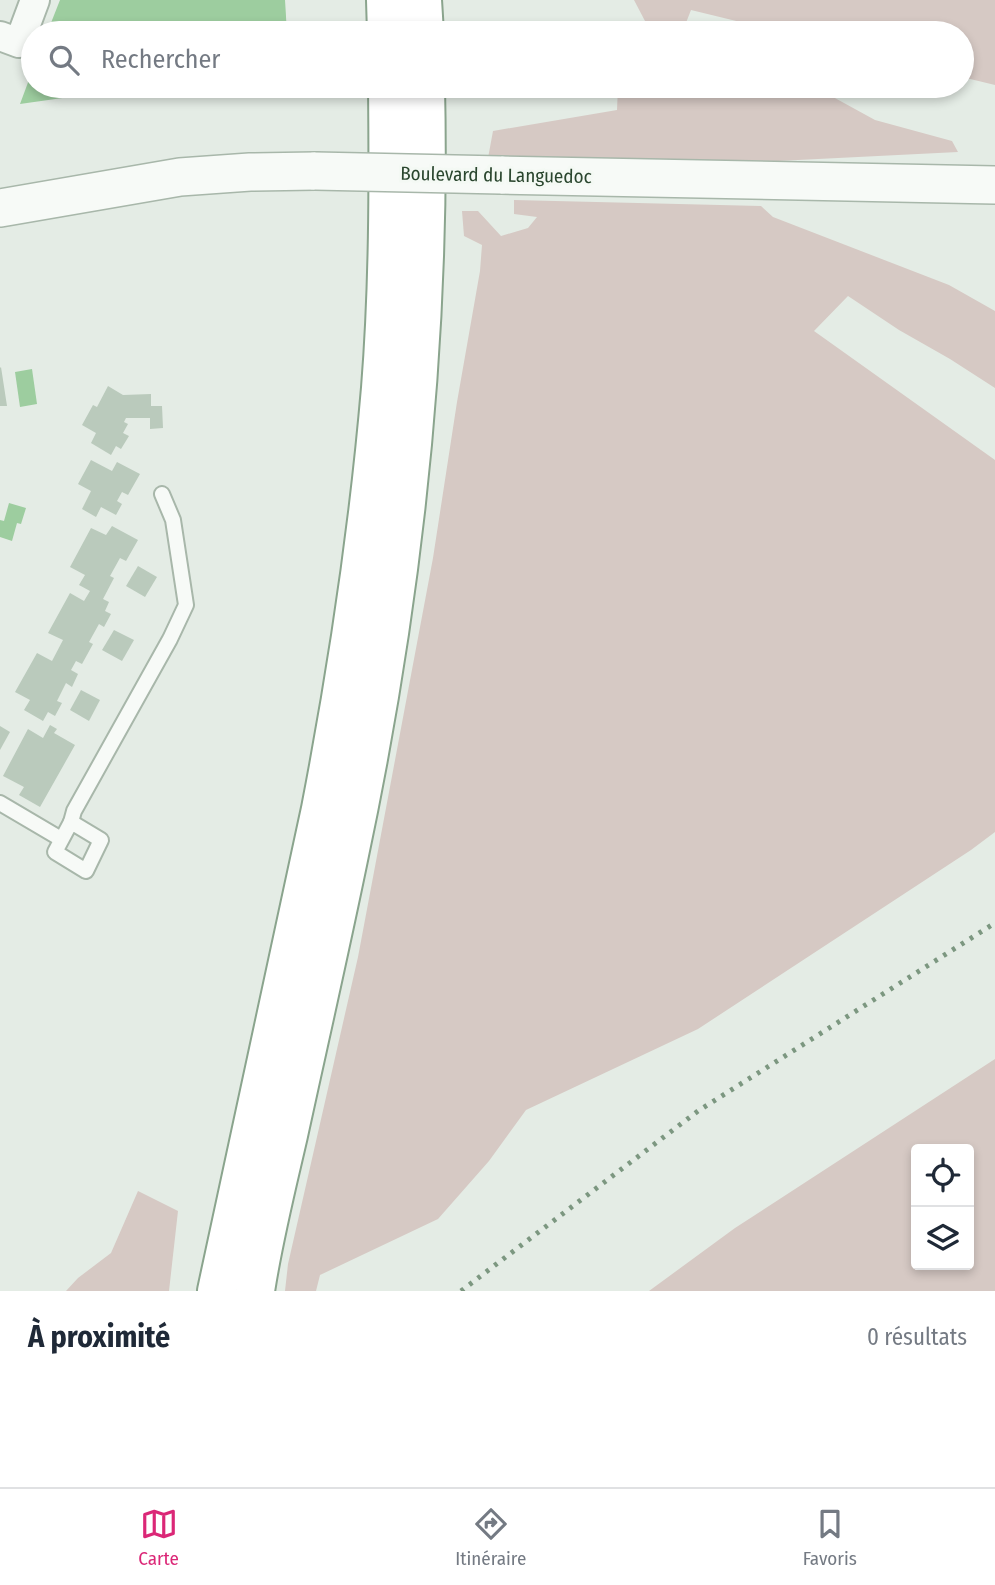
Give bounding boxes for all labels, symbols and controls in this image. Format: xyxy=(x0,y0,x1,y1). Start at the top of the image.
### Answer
search box xyxy=(21,21,974,98)
icon: search xyxy=(45,41,83,79)
text: Rechercher xyxy=(101,44,220,75)
street label: Boulevard du Languedoc xyxy=(400,162,592,188)
map controls xyxy=(911,1144,974,1270)
button: locate xyxy=(911,1144,974,1207)
button: layers xyxy=(911,1207,974,1270)
text: À proximité xyxy=(28,1319,170,1355)
text: 0 résultats xyxy=(867,1323,967,1351)
tab: Carte xyxy=(138,1505,179,1570)
tab: Itinéraire xyxy=(455,1505,526,1570)
tab: Favoris xyxy=(803,1505,857,1570)

